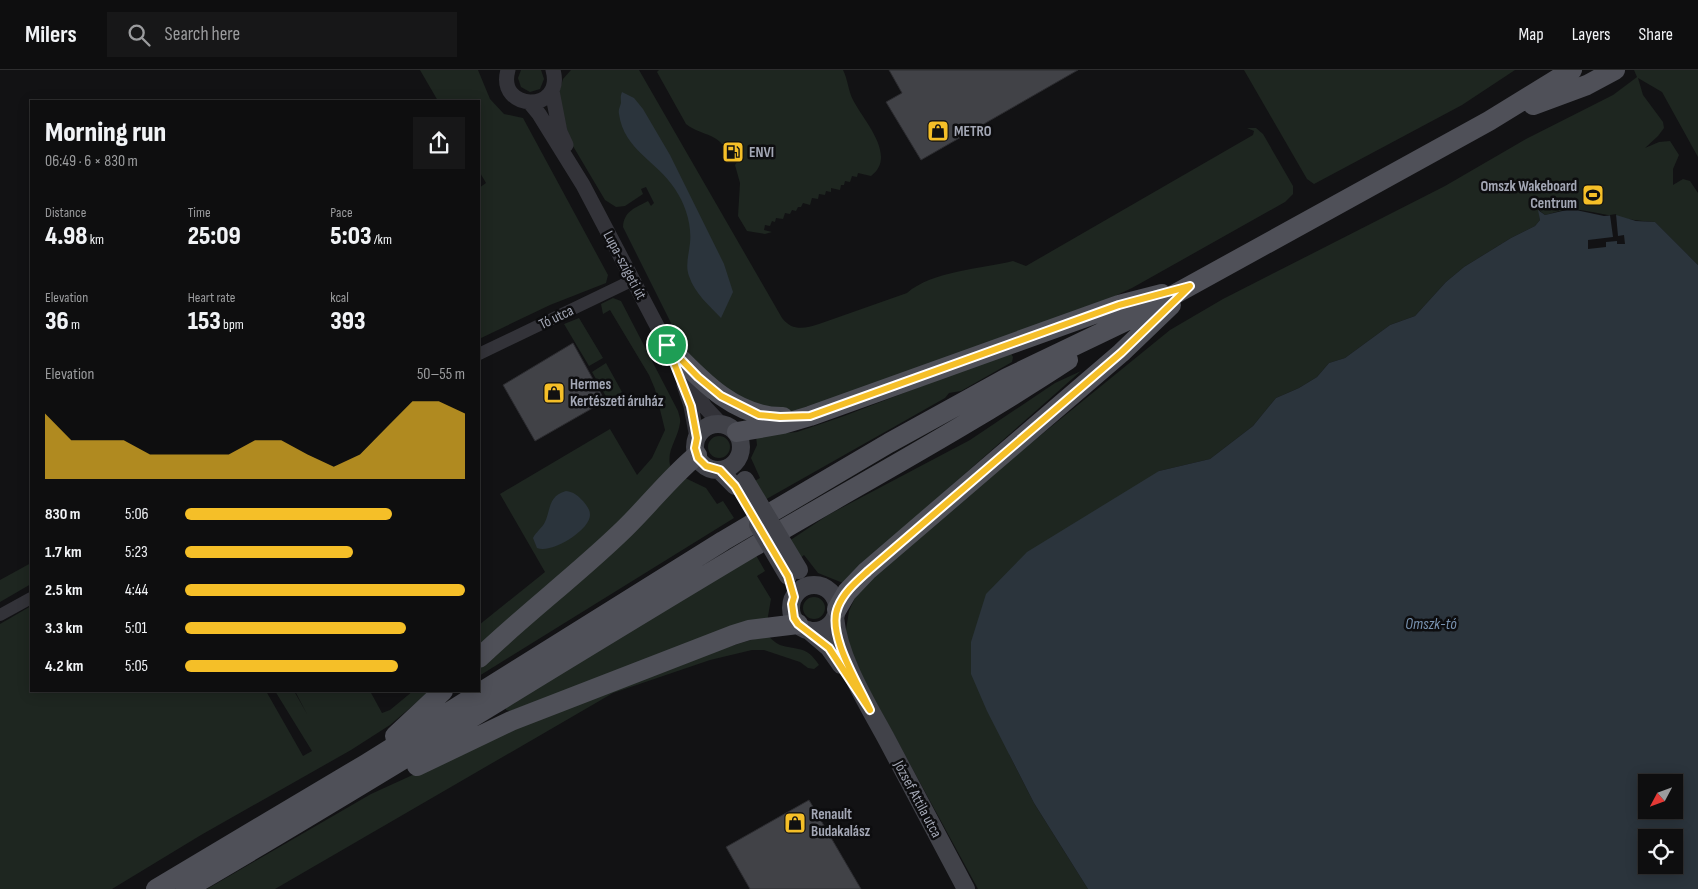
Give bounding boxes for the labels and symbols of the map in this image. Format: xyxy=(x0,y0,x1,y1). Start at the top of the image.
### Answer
shop icon: METRO xyxy=(926,119,950,143)
place label: METRO xyxy=(954,122,992,141)
fuel station icon: ENVI xyxy=(721,140,745,164)
place label: ENVI xyxy=(749,143,774,162)
place label: Omszk Wakeboard Centrum xyxy=(1480,177,1577,213)
sports icon: Omszk Wakeboard Centrum xyxy=(1581,183,1605,207)
street label: Lupa-szigeti út xyxy=(599,228,651,303)
street label: Tó utca xyxy=(536,301,577,334)
pin xyxy=(646,324,688,366)
place label: Hermes Kertészeti áruház xyxy=(570,375,664,411)
shop icon: Hermes Kertészeti áruház xyxy=(542,381,566,405)
water label: Omszk-tó xyxy=(1405,615,1457,634)
street label: József Attila utca xyxy=(889,757,946,841)
north arrow xyxy=(1638,774,1682,819)
place label: Renault Budakalász xyxy=(811,805,871,841)
shop icon: Renault Budakalász xyxy=(783,811,807,835)

